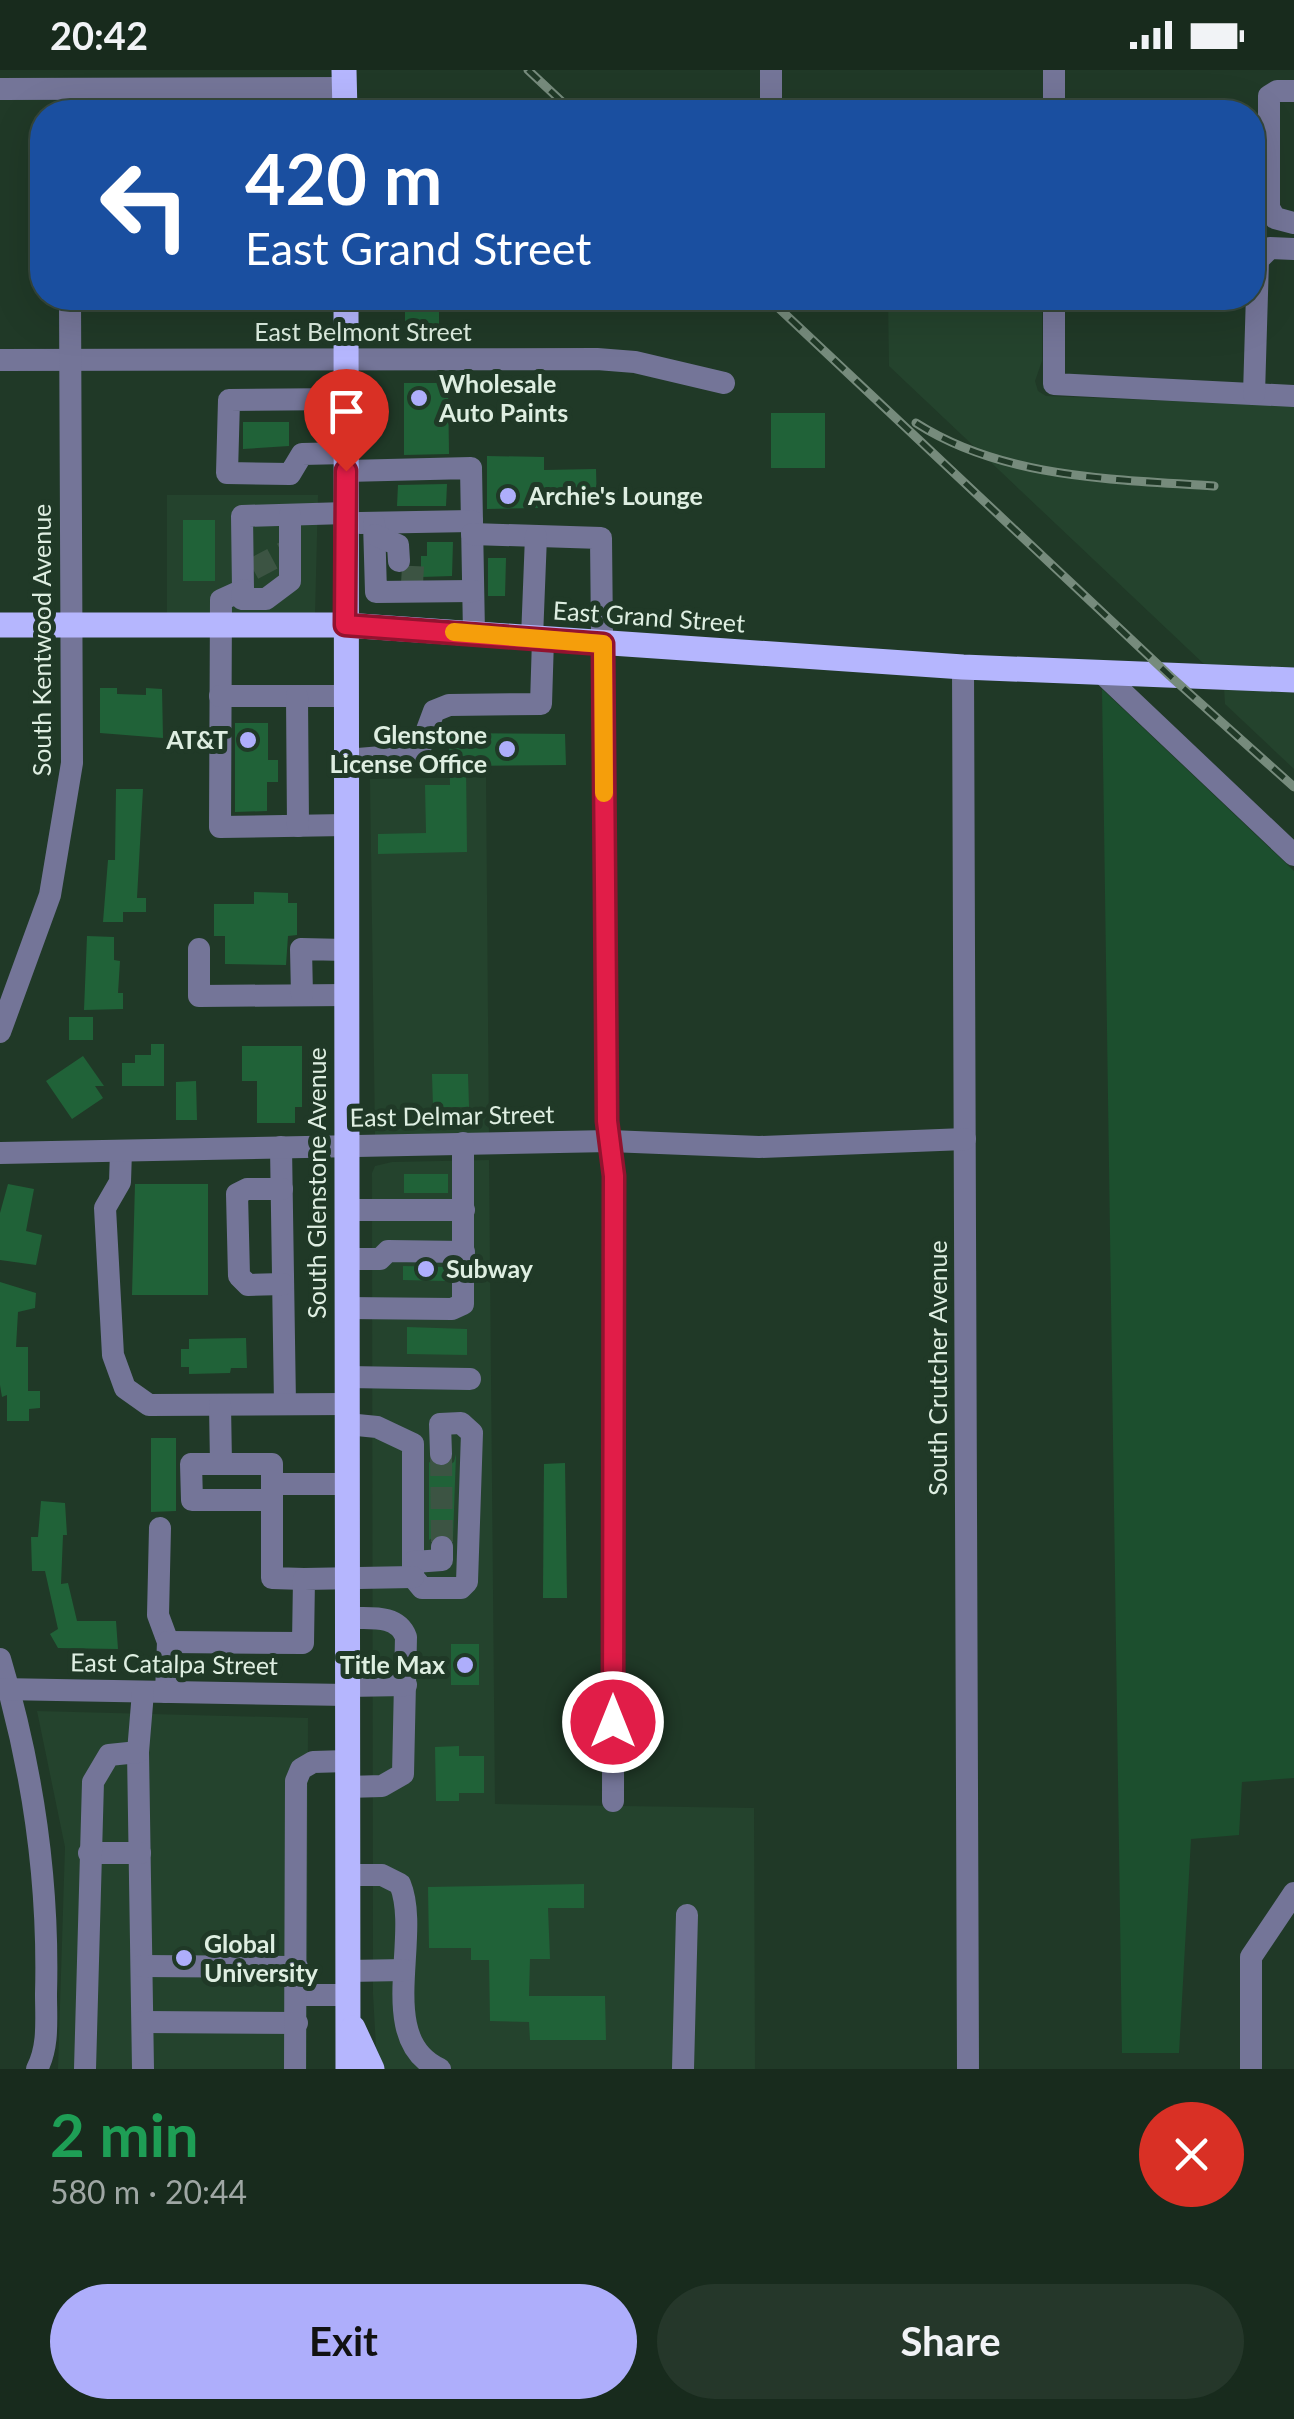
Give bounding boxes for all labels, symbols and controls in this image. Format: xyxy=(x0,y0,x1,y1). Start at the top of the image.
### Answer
text: 20:42 xyxy=(50,12,148,58)
text: 420 m xyxy=(245,136,442,220)
icon: left xyxy=(80,140,210,270)
text: East Grand Street xyxy=(245,221,591,275)
street label: East Belmont Street xyxy=(254,316,472,346)
place label: Wholesale Auto Paints xyxy=(438,368,568,427)
pin xyxy=(304,369,389,472)
icon: arrive xyxy=(319,384,374,439)
marker: Wholesale Auto Paints xyxy=(408,387,430,409)
place label: Archie's Lounge xyxy=(527,480,703,510)
marker: Archie's Lounge xyxy=(497,485,519,507)
street label: South Kentwood Avenue xyxy=(26,504,56,776)
street label: East Grand Street xyxy=(552,594,746,638)
place label: Glenstone License Office xyxy=(330,719,487,778)
place label: AT&T xyxy=(165,724,228,754)
marker: AT&T xyxy=(237,729,259,751)
marker: Glenstone License Office xyxy=(496,738,518,760)
street label: South Glenstone Avenue xyxy=(301,1047,331,1319)
street label: East Delmar Street xyxy=(349,1098,555,1132)
street label: South Crutcher Avenue xyxy=(922,1240,952,1496)
place label: Subway xyxy=(446,1253,534,1283)
marker: Subway xyxy=(415,1258,437,1280)
street label: East Catalpa Street xyxy=(70,1646,278,1680)
place label: Title Max xyxy=(340,1649,445,1679)
marker: Title Max xyxy=(454,1654,476,1676)
position arrow xyxy=(561,1670,665,1774)
place label: Global University xyxy=(204,1928,319,1987)
marker: Global University xyxy=(173,1947,195,1969)
text: 2 min xyxy=(50,2098,199,2170)
button: close xyxy=(1139,2102,1244,2207)
text: 580 m · 20:44 xyxy=(50,2172,247,2211)
button: Exit xyxy=(50,2284,637,2399)
button: Share xyxy=(657,2284,1244,2399)

